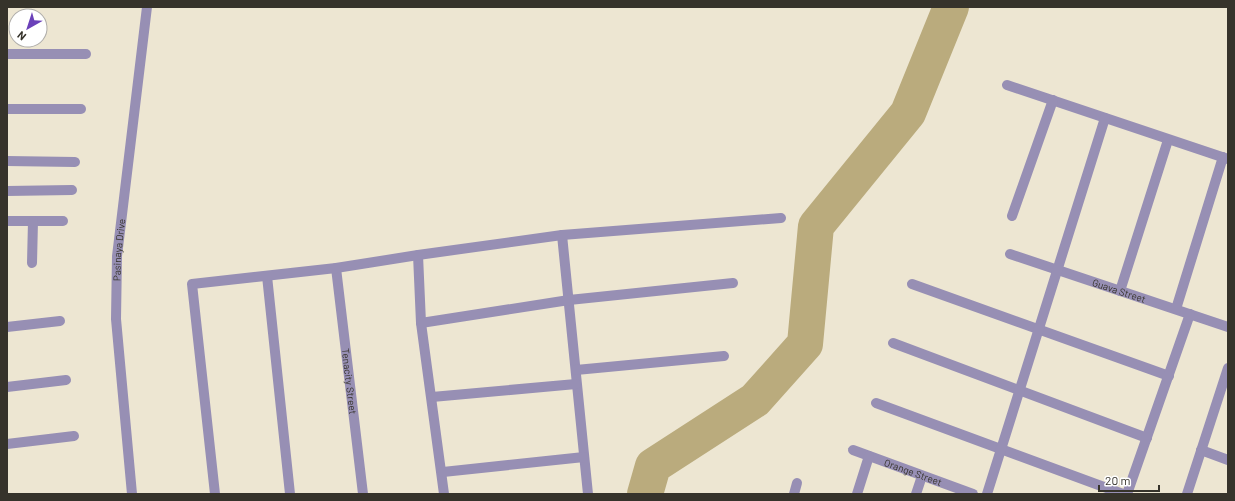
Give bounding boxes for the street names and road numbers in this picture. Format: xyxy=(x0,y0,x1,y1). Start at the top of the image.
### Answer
street label: Pasinaya Drive xyxy=(111,218,127,281)
street label: Guava Street xyxy=(1091,276,1148,305)
street label: Tenacity Street xyxy=(340,348,359,415)
street label: Orange Street xyxy=(883,456,944,488)

